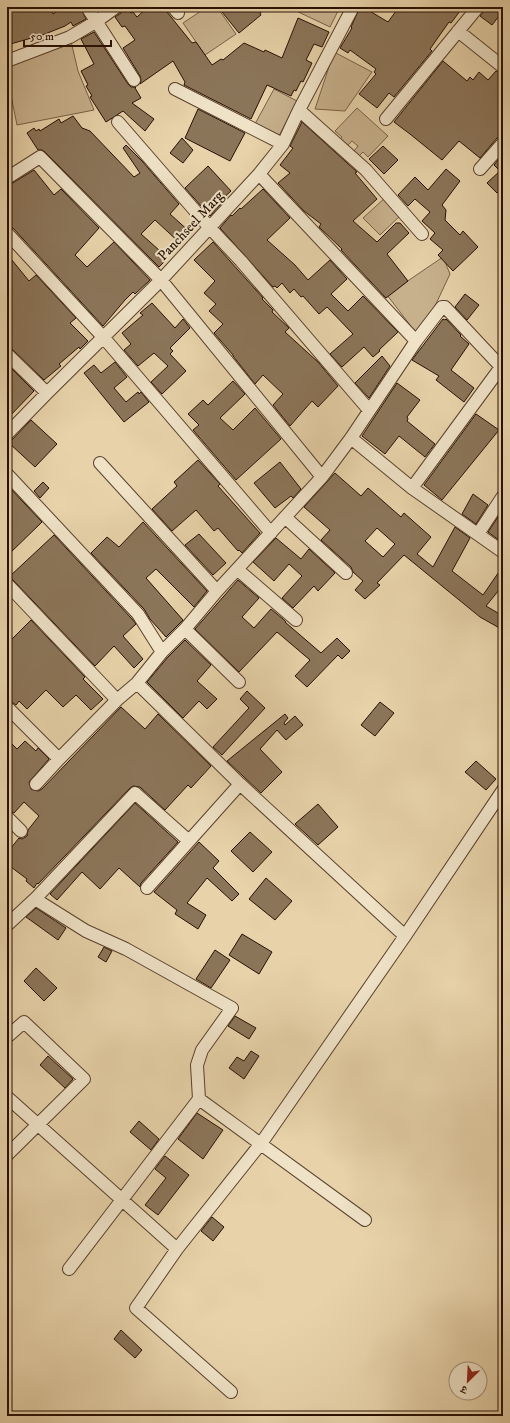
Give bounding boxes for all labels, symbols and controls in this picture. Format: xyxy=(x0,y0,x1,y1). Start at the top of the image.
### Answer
scale bar xyxy=(24,22,111,48)
text: 50 m xyxy=(30,29,54,44)
street label: Panchseel Marg xyxy=(154,187,228,265)
north arrow xyxy=(448,1361,488,1401)
text: उ xyxy=(458,1381,471,1397)

